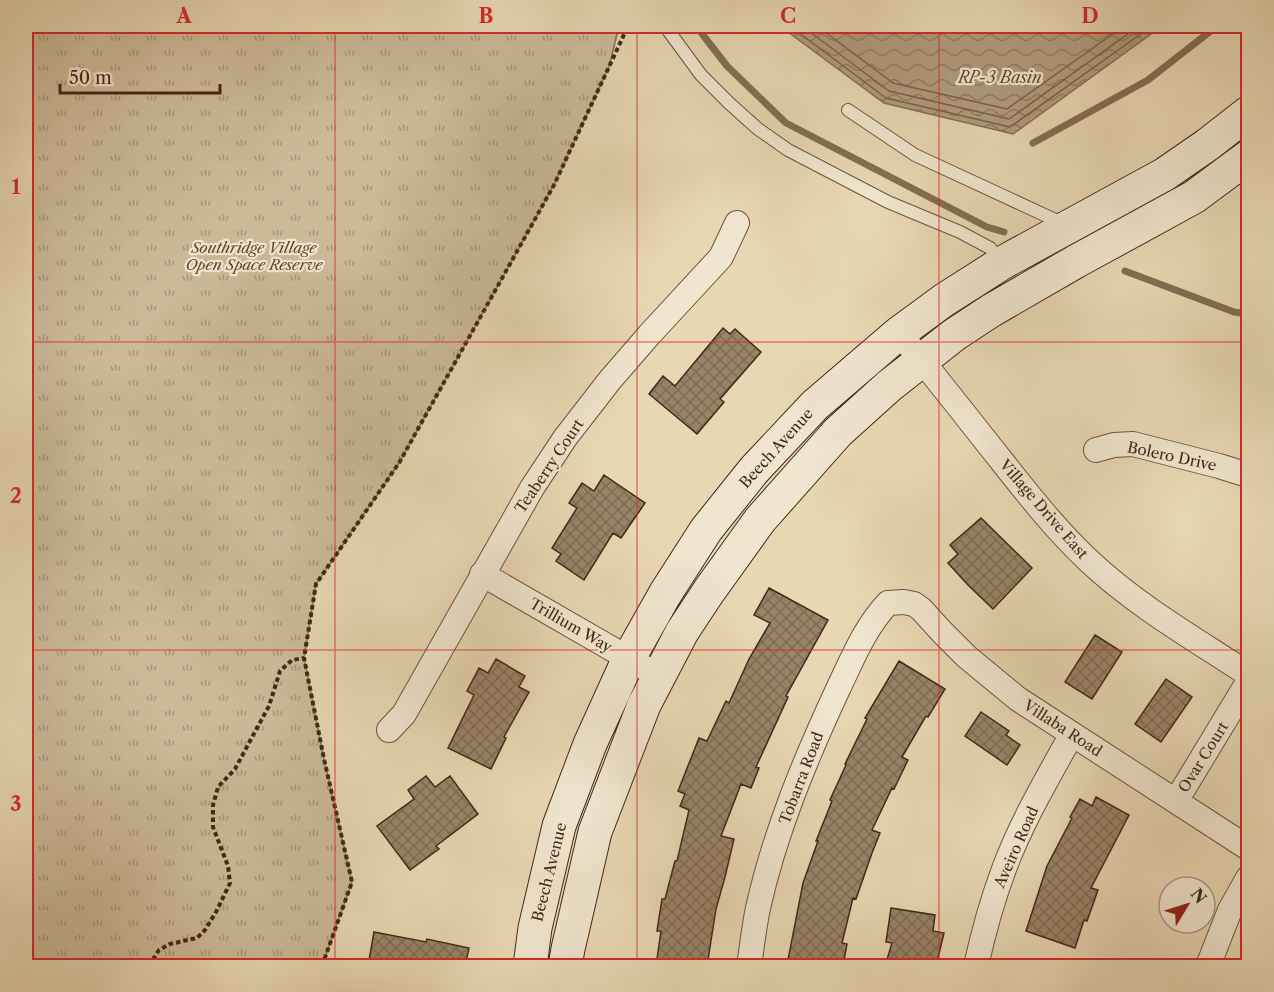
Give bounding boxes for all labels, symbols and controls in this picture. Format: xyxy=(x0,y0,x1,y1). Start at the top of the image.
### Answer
text: A xyxy=(175,4,192,28)
text: B xyxy=(479,4,494,28)
text: C xyxy=(780,4,796,28)
text: D xyxy=(1081,4,1099,28)
scale bar xyxy=(60,57,220,95)
text: 50 m xyxy=(69,67,112,89)
water label: RP-3 Basin xyxy=(956,67,1042,87)
text: 1 xyxy=(12,175,21,199)
park label: Southridge Village Open Space Reserve xyxy=(185,238,323,274)
street label: Beech Avenue xyxy=(735,404,817,492)
street label: Teaberry Court xyxy=(510,415,588,517)
street label: Bolero Drive xyxy=(1126,437,1218,475)
street label: Village Drive East xyxy=(995,455,1093,563)
text: 2 xyxy=(10,484,22,508)
street label: Trillium Way xyxy=(526,594,616,657)
street label: Villaba Road xyxy=(1019,695,1106,761)
street label: Ovar Court xyxy=(1174,718,1233,796)
street label: Tobarra Road xyxy=(775,729,827,827)
text: 3 xyxy=(10,792,22,816)
street label: Aveiro Road xyxy=(989,803,1042,892)
street label: Beech Avenue xyxy=(528,821,570,923)
north arrow xyxy=(1157,875,1217,935)
text: N xyxy=(1187,884,1211,907)

